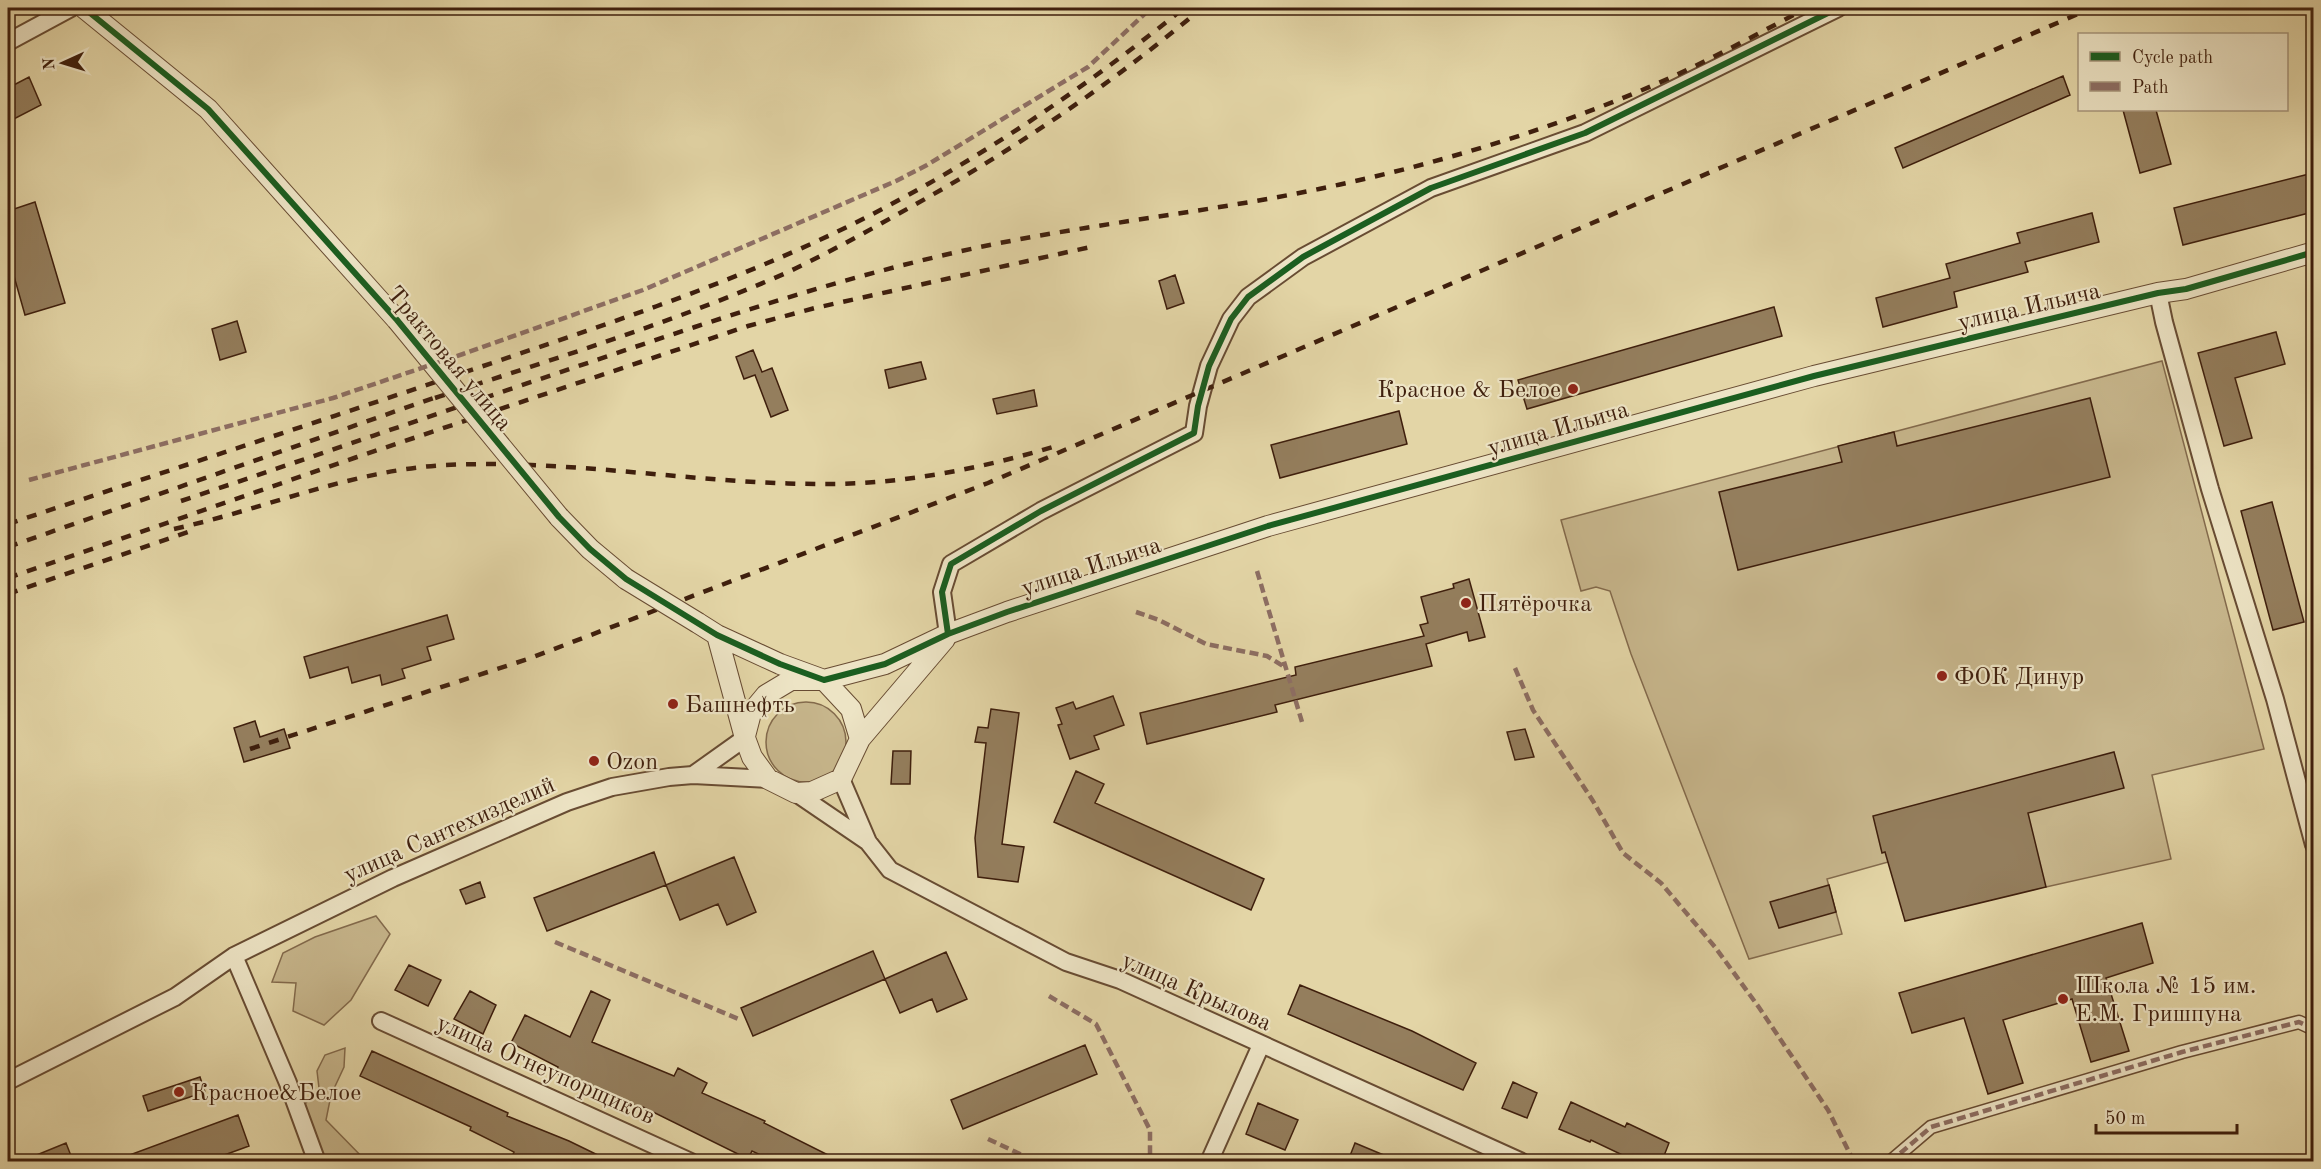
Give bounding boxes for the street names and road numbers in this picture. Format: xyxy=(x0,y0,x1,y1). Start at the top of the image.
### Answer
street label: улица Ильича xyxy=(1956,280,2103,336)
street label: Трактовая улица xyxy=(381,282,516,436)
street label: улица Ильича xyxy=(1485,398,1632,461)
street label: улица Ильича xyxy=(1019,534,1165,602)
street label: улица Сантехизделий xyxy=(341,773,559,888)
street label: улица Крылова xyxy=(1118,949,1275,1037)
street label: улица Огнеупорщиков xyxy=(432,1012,658,1130)

